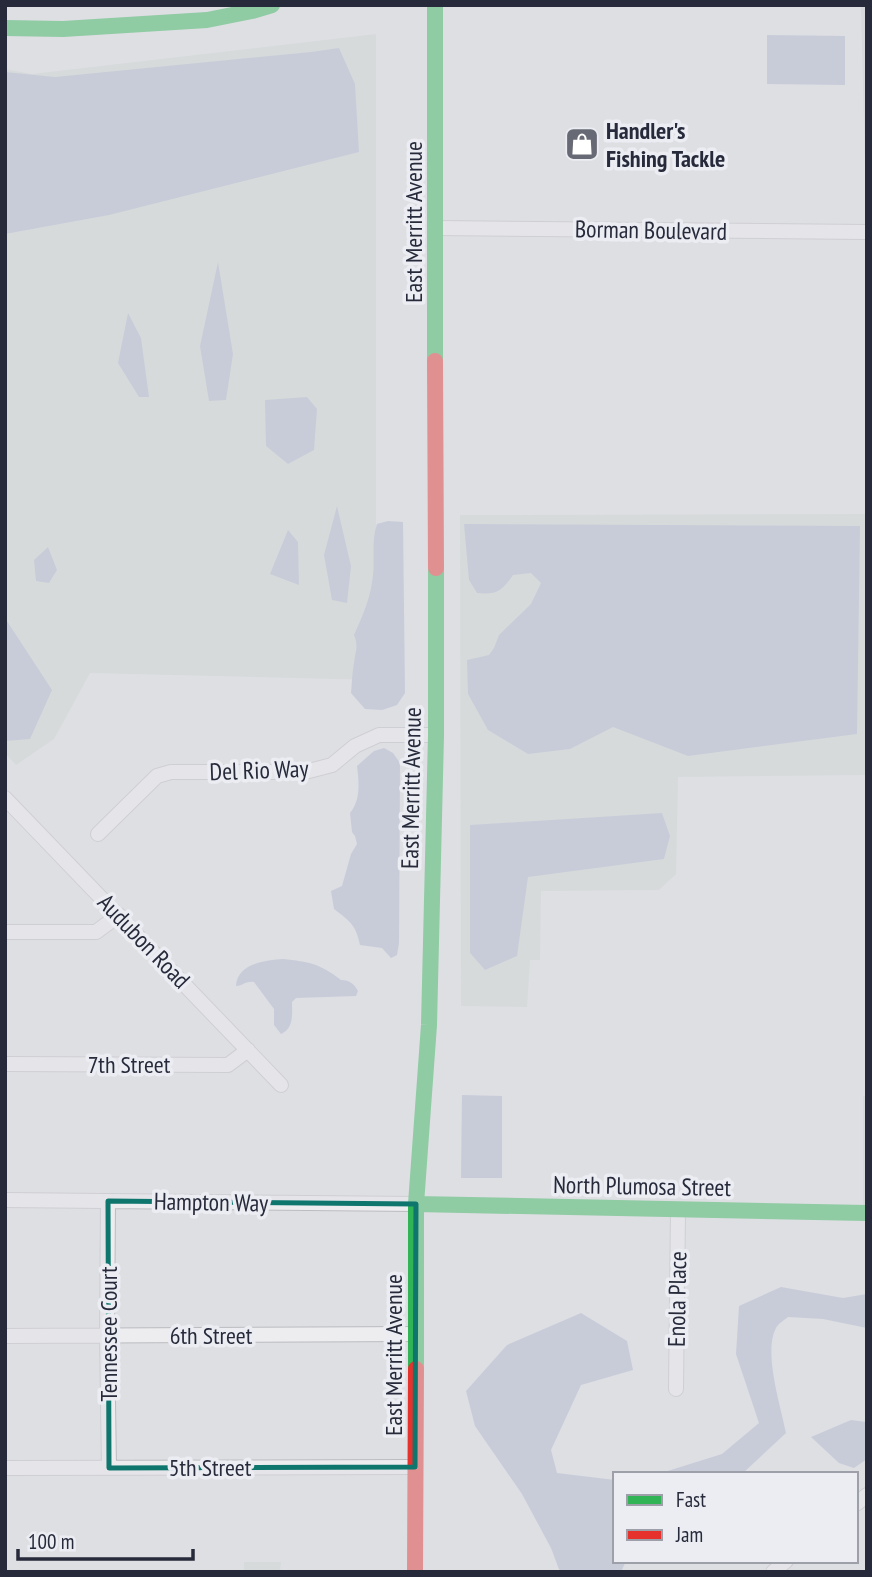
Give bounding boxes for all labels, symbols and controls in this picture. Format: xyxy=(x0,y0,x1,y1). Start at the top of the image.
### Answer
place label: Handler's Fishing Tackle xyxy=(606,115,725,174)
shop icon: Handler's Fishing Tackle xyxy=(563,125,601,163)
street label: East Merritt Avenue xyxy=(398,141,429,303)
street label: Borman Boulevard xyxy=(575,213,727,247)
street label: East Merritt Avenue xyxy=(394,707,428,869)
street label: Del Rio Way xyxy=(209,753,309,787)
street label: Audubon Road xyxy=(91,887,197,995)
street label: 7th Street xyxy=(88,1049,171,1080)
street label: North Plumosa Street xyxy=(553,1169,732,1203)
street label: Hampton Way xyxy=(153,1186,269,1218)
street label: Enola Place xyxy=(661,1251,693,1347)
street label: Tennessee Court xyxy=(93,1266,124,1401)
street label: East Merritt Avenue xyxy=(378,1274,409,1436)
street label: 6th Street xyxy=(170,1320,253,1351)
street label: 5th Street xyxy=(169,1452,252,1483)
legend xyxy=(613,1472,858,1563)
text: Fast xyxy=(676,1486,706,1513)
scale bar xyxy=(18,1518,192,1562)
text: Jam xyxy=(675,1521,703,1548)
text: 100 m xyxy=(28,1528,74,1555)

